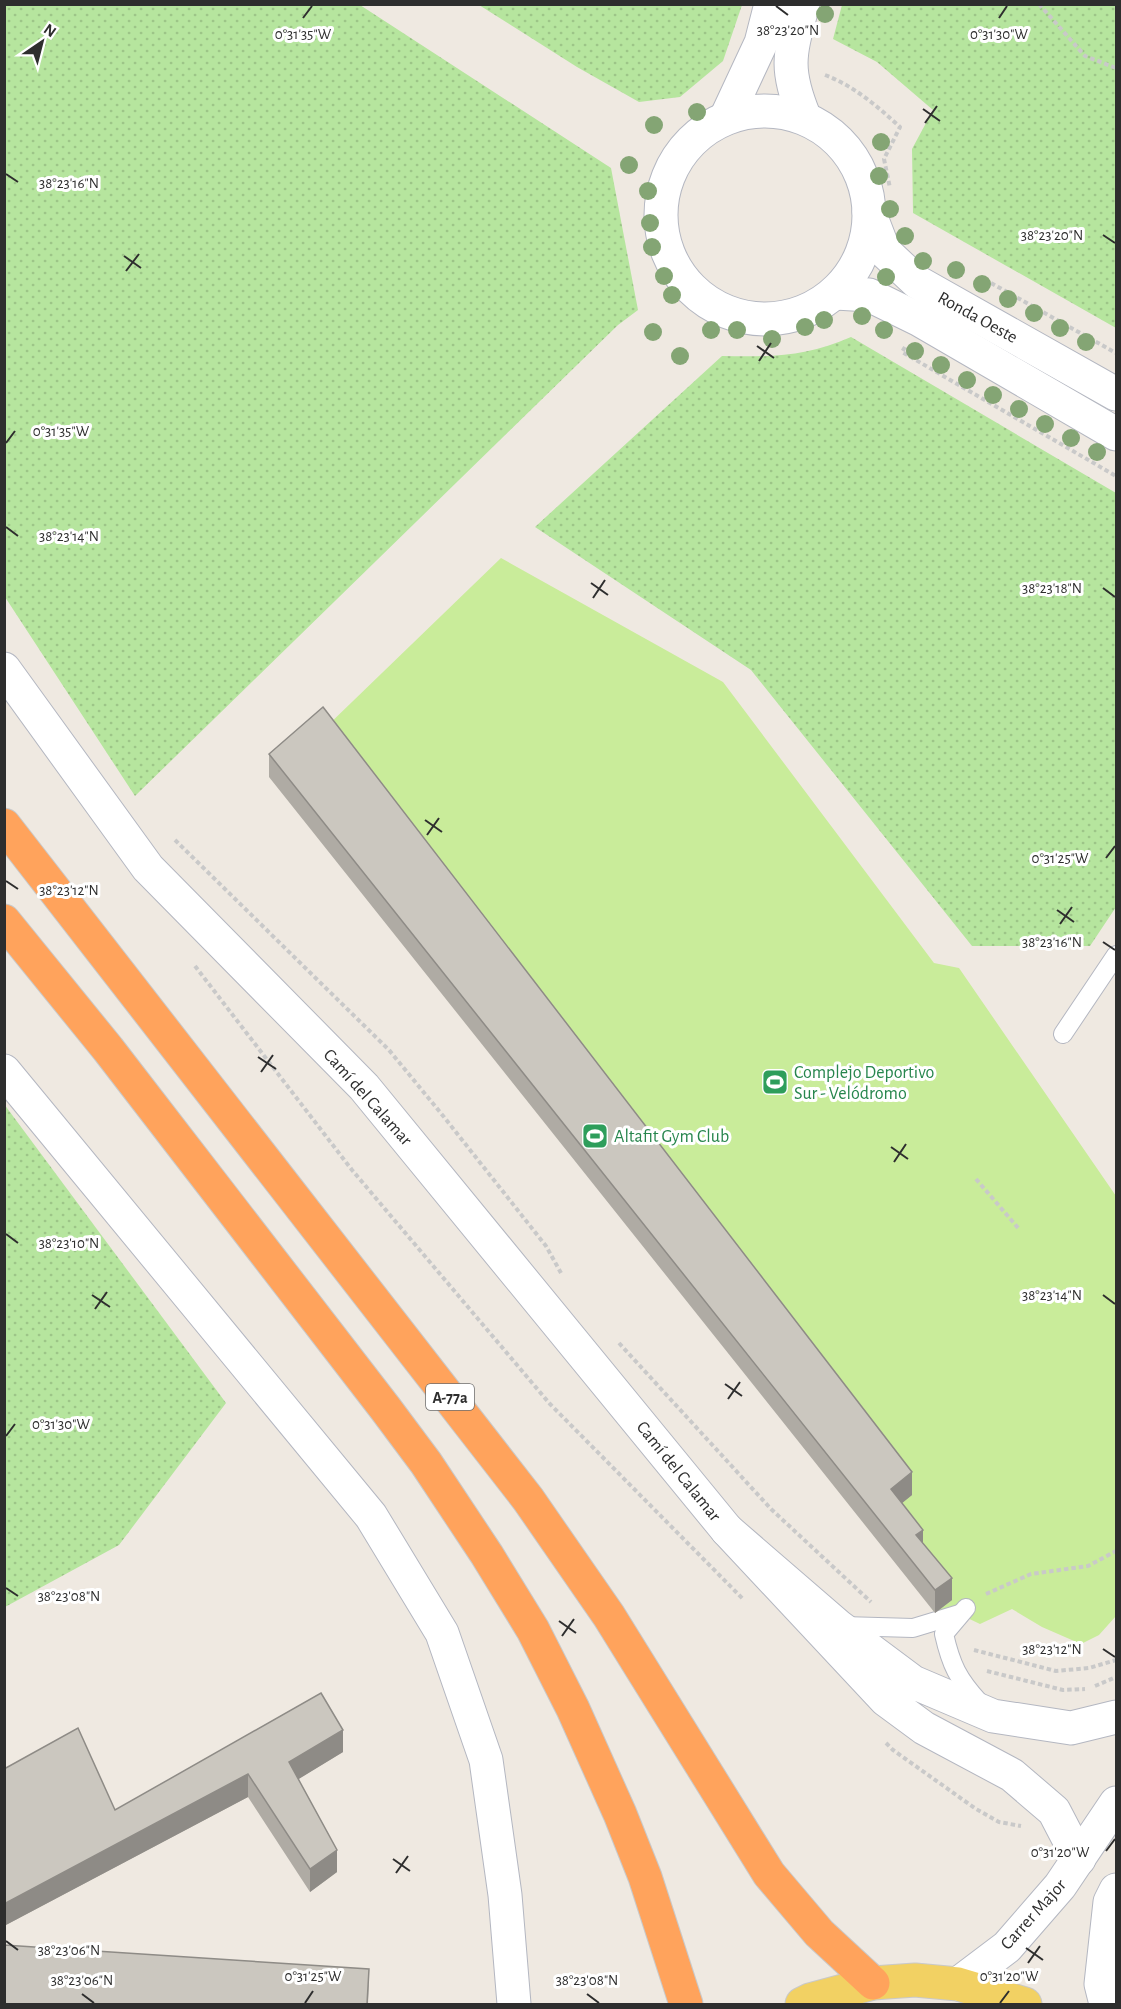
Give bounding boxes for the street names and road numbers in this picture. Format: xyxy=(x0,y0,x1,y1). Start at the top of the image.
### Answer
street label: Ronda Oeste xyxy=(935,289,1020,347)
street label: Camí del Calamar xyxy=(319,1046,415,1149)
road number: A-77a xyxy=(426,1384,474,1410)
street label: Camí del Calamar xyxy=(633,1418,724,1525)
street label: Carrer Major xyxy=(998,1876,1070,1953)

